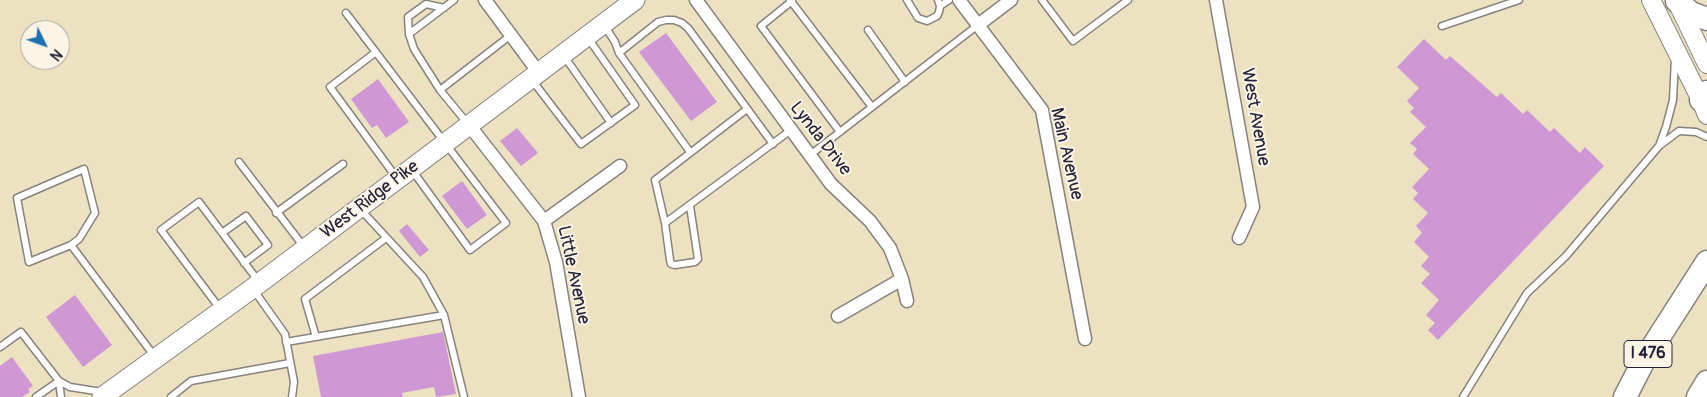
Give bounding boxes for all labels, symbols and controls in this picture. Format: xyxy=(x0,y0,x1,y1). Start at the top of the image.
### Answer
north arrow xyxy=(20,20,70,70)
text: N xyxy=(46,45,65,64)
street label: West Avenue xyxy=(1236,66,1274,168)
street label: Lynda Drive xyxy=(785,98,855,180)
street label: Main Avenue xyxy=(1045,106,1087,202)
street label: West Ridge Pike xyxy=(317,156,423,244)
street label: Little Avenue xyxy=(552,224,594,326)
road number: I 476 xyxy=(1624,340,1672,368)

